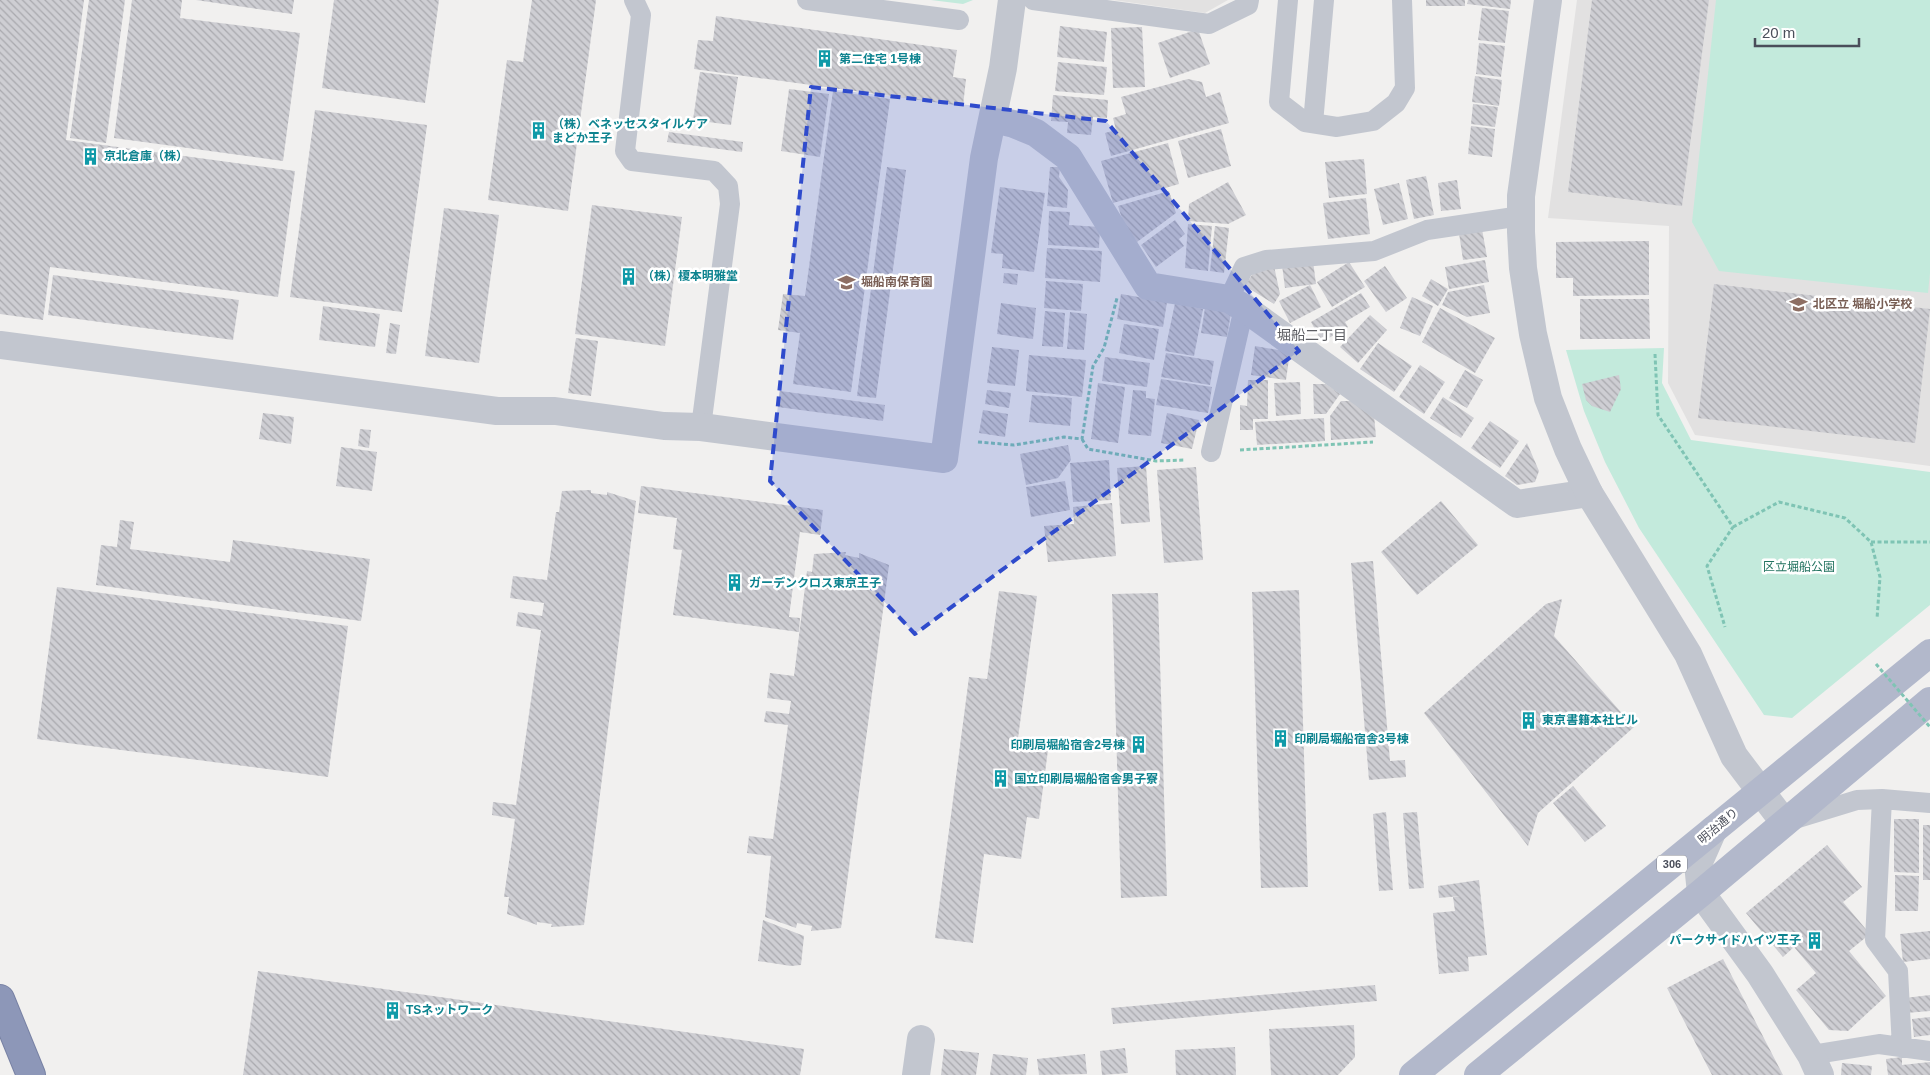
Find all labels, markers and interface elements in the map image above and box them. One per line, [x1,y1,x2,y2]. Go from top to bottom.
scale bar [1755,15,1859,47]
text: 20 m [1762,24,1795,41]
building icon: 第二住宅 1号棟 [815,49,835,69]
place label: 第二住宅 1号棟 [839,52,921,66]
place label: （株）ベネッセスタイルケア まどか王子 [552,117,708,145]
building icon: （株）ベネッセスタイルケア まどか王子 [528,121,548,141]
building icon: 京北倉庫（株） [80,146,100,166]
place label: 京北倉庫（株） [104,149,188,163]
building icon: （株）榎本明雅堂 [618,266,638,286]
place label: （株）榎本明雅堂 [642,269,738,283]
school or university icon: 堀船南保育園 [837,272,857,292]
place label: 堀船南保育園 [861,275,933,289]
school or university icon: 北区立 堀船小学校 [1789,294,1809,314]
place label: 北区立 堀船小学校 [1813,297,1912,311]
district label: 堀船二丁目 [1277,327,1347,343]
park label: 区立堀船公園 [1763,560,1835,574]
building icon: ガーデンクロス東京王子 [725,573,745,593]
place label: ガーデンクロス東京王子 [749,576,881,590]
building icon: 東京書籍本社ビル [1518,710,1538,730]
place label: 東京書籍本社ビル [1542,713,1638,727]
building icon: 印刷局堀船宿舎3号棟 [1270,729,1290,749]
place label: 印刷局堀船宿舎3号棟 [1294,732,1409,746]
building icon: 印刷局堀船宿舎2号棟 [1129,735,1149,755]
place label: 印刷局堀船宿舎2号棟 [1010,738,1125,752]
building icon: 国立印刷局堀船宿舎男子寮 [990,769,1010,789]
place label: 国立印刷局堀船宿舎男子寮 [1014,772,1158,786]
street label: 明治通り [1695,805,1741,847]
road number: 306 [1657,856,1687,872]
building icon: パークサイドハイツ王子 [1805,930,1825,950]
place label: パークサイドハイツ王子 [1669,933,1801,947]
building icon: TSネットワーク [382,1000,402,1020]
place label: TSネットワーク [406,1003,493,1017]

